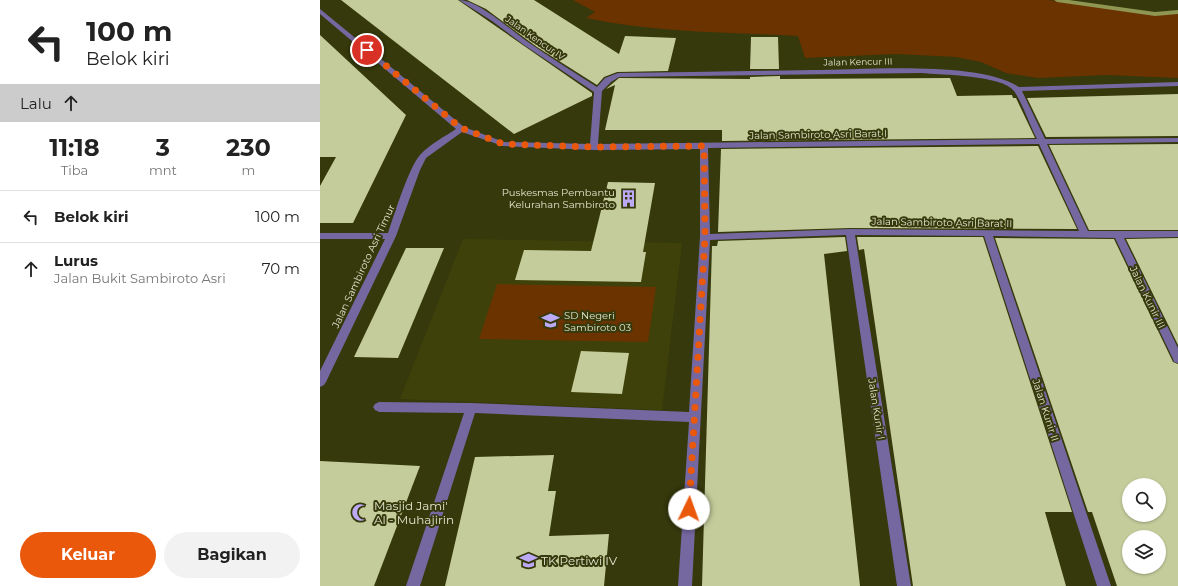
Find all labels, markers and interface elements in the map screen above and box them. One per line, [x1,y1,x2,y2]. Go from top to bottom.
street label: Jalan Kencur IV [503,13,568,62]
text: 100 m [86,14,172,48]
icon: left [20,16,72,68]
pin [350,33,384,67]
icon: arrive [356,39,378,61]
text: Belok kiri [86,48,170,70]
street label: Jalan Kencur III [822,55,893,68]
icon: ahead [60,92,82,114]
text: Lalu [20,94,52,113]
street label: Jalan Sambiroto Asri Barat I [748,127,887,142]
text: 11:18 [49,133,100,162]
text: 3 [156,133,170,162]
text: 230 [226,133,271,162]
text: Tiba [61,162,88,178]
text: mnt [149,162,177,178]
text: m [241,162,255,178]
place label: Puskesmas Pembantu Kelurahan Sambiroto [502,186,615,211]
building icon: Puskesmas Pembantu Kelurahan Sambiroto [618,188,638,208]
street label: Jalan Sambiroto Asri Timur [329,202,398,331]
icon: left [20,206,42,228]
text: Belok kiri [54,207,129,226]
text: 100 m [255,207,300,226]
street label: Jalan Sambiroto Asri Barat II [870,215,1013,230]
text: Lurus [54,251,98,270]
icon: ahead [20,258,42,280]
text: 70 m [262,259,300,278]
street label: Jalan Kunir III [1126,263,1168,330]
text: Jalan Bukit Sambiroto Asri [54,270,226,286]
place label: SD Negeri Sambiroto 03 [564,309,632,334]
school or university icon: SD Negeri Sambiroto 03 [541,311,561,331]
street label: Jalan Kunir II [1029,376,1062,443]
street label: Jalan Kunir I [865,377,888,441]
map controls [1122,478,1166,574]
button: search [1122,478,1166,522]
position arrow [668,488,710,530]
place label: Masjid Jami' Al - Muhajirin [374,498,454,527]
mosque icon: Masjid Jami' Al - Muhajirin [351,503,371,523]
button: layers [1122,530,1166,574]
button: Keluar [20,532,156,578]
button: Bagikan [164,532,300,578]
school or university icon: TK Pertiwi IV [518,551,538,571]
place label: TK Pertiwi IV [541,553,618,568]

